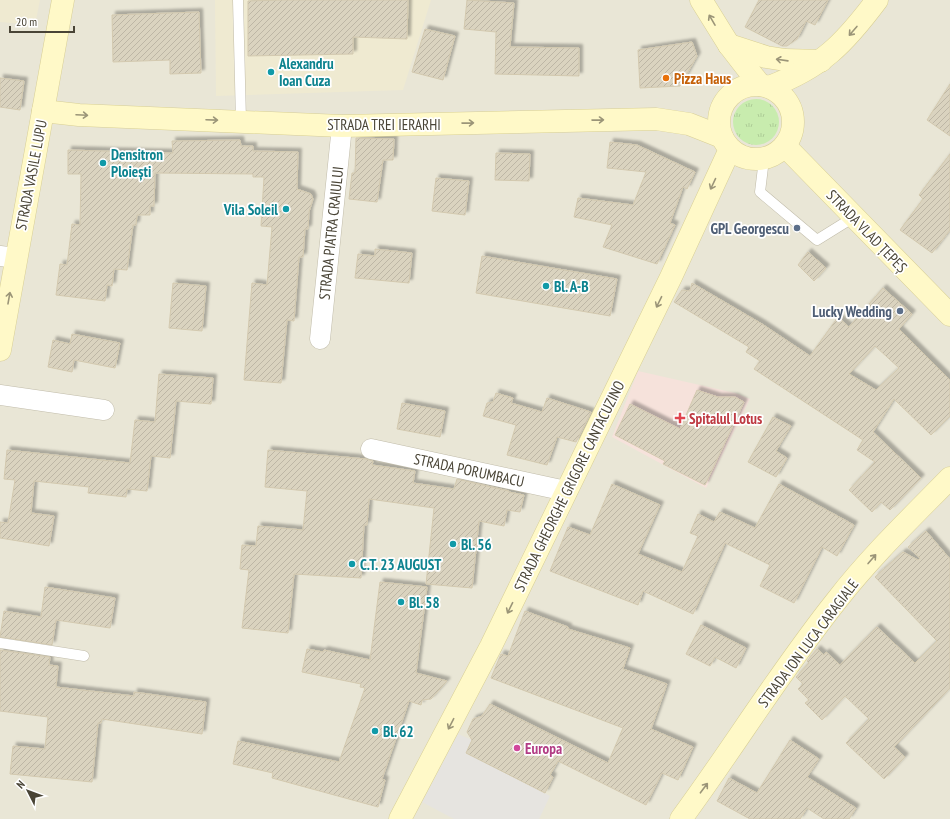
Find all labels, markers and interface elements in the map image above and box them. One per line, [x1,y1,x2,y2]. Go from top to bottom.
scale bar [10,8,74,34]
text: 20 m [16,14,37,29]
one-way arrow [708,14,716,26]
one-way arrow [849,25,858,36]
place label: Alexandru Ioan Cuza [278,54,334,90]
one-way arrow [776,56,789,63]
marker: Alexandru Ioan Cuza [266,67,276,77]
place label: Pizza Haus [674,69,731,88]
marker: Pizza Haus [661,73,671,83]
one-way arrow [75,111,88,119]
street label: STRADA TREI IERARHI [327,115,441,134]
one-way arrow [205,116,218,124]
one-way arrow [591,116,604,124]
street label: STRADA VASILE LUPU [11,118,51,232]
one-way arrow [461,119,474,127]
place label: Densitron Ploiești [111,145,163,181]
marker: Densitron Ploiești [98,158,108,168]
street label: STRADA PIATRA CRAIULUI [315,165,347,301]
one-way arrow [709,178,716,190]
street label: STRADA VLAD ȚEPEȘ [823,186,911,276]
place label: Vila Soleil [223,200,278,219]
marker: Vila Soleil [281,204,291,214]
place label: GPL Georgescu [710,219,789,238]
marker: GPL Georgescu [792,223,802,233]
place label: Bl. A-B [554,277,589,296]
marker: Bl. A-B [541,281,551,291]
one-way arrow [5,292,13,305]
one-way arrow [655,296,662,308]
place label: Lucky Wedding [812,302,892,321]
marker: Lucky Wedding [895,306,905,316]
street label: STRADA GHEORGHE GRIGORE CANTACUZINO [510,377,628,595]
place label: Spitalul Lotus [689,409,762,428]
marker: Spitalul Lotus [674,412,686,424]
street label: STRADA PORUMBACU [412,449,526,491]
place label: Bl. 56 [461,535,492,554]
marker: Bl. 56 [448,539,458,549]
one-way arrow [868,554,877,565]
place label: C.T. 23 AUGUST [360,555,441,574]
marker: C.T. 23 AUGUST [347,559,357,569]
street label: STRADA ION LUCA CARAGIALE [754,575,862,711]
place label: Bl. 58 [409,593,440,612]
marker: Bl. 58 [396,597,406,607]
one-way arrow [506,601,513,613]
one-way arrow [447,717,454,729]
place label: Bl. 62 [383,722,414,741]
marker: Bl. 62 [370,726,380,736]
place label: Europa [525,739,562,758]
marker: Europa [512,743,522,753]
north arrow [8,771,48,811]
text: N [13,777,28,791]
one-way arrow [700,782,708,793]

